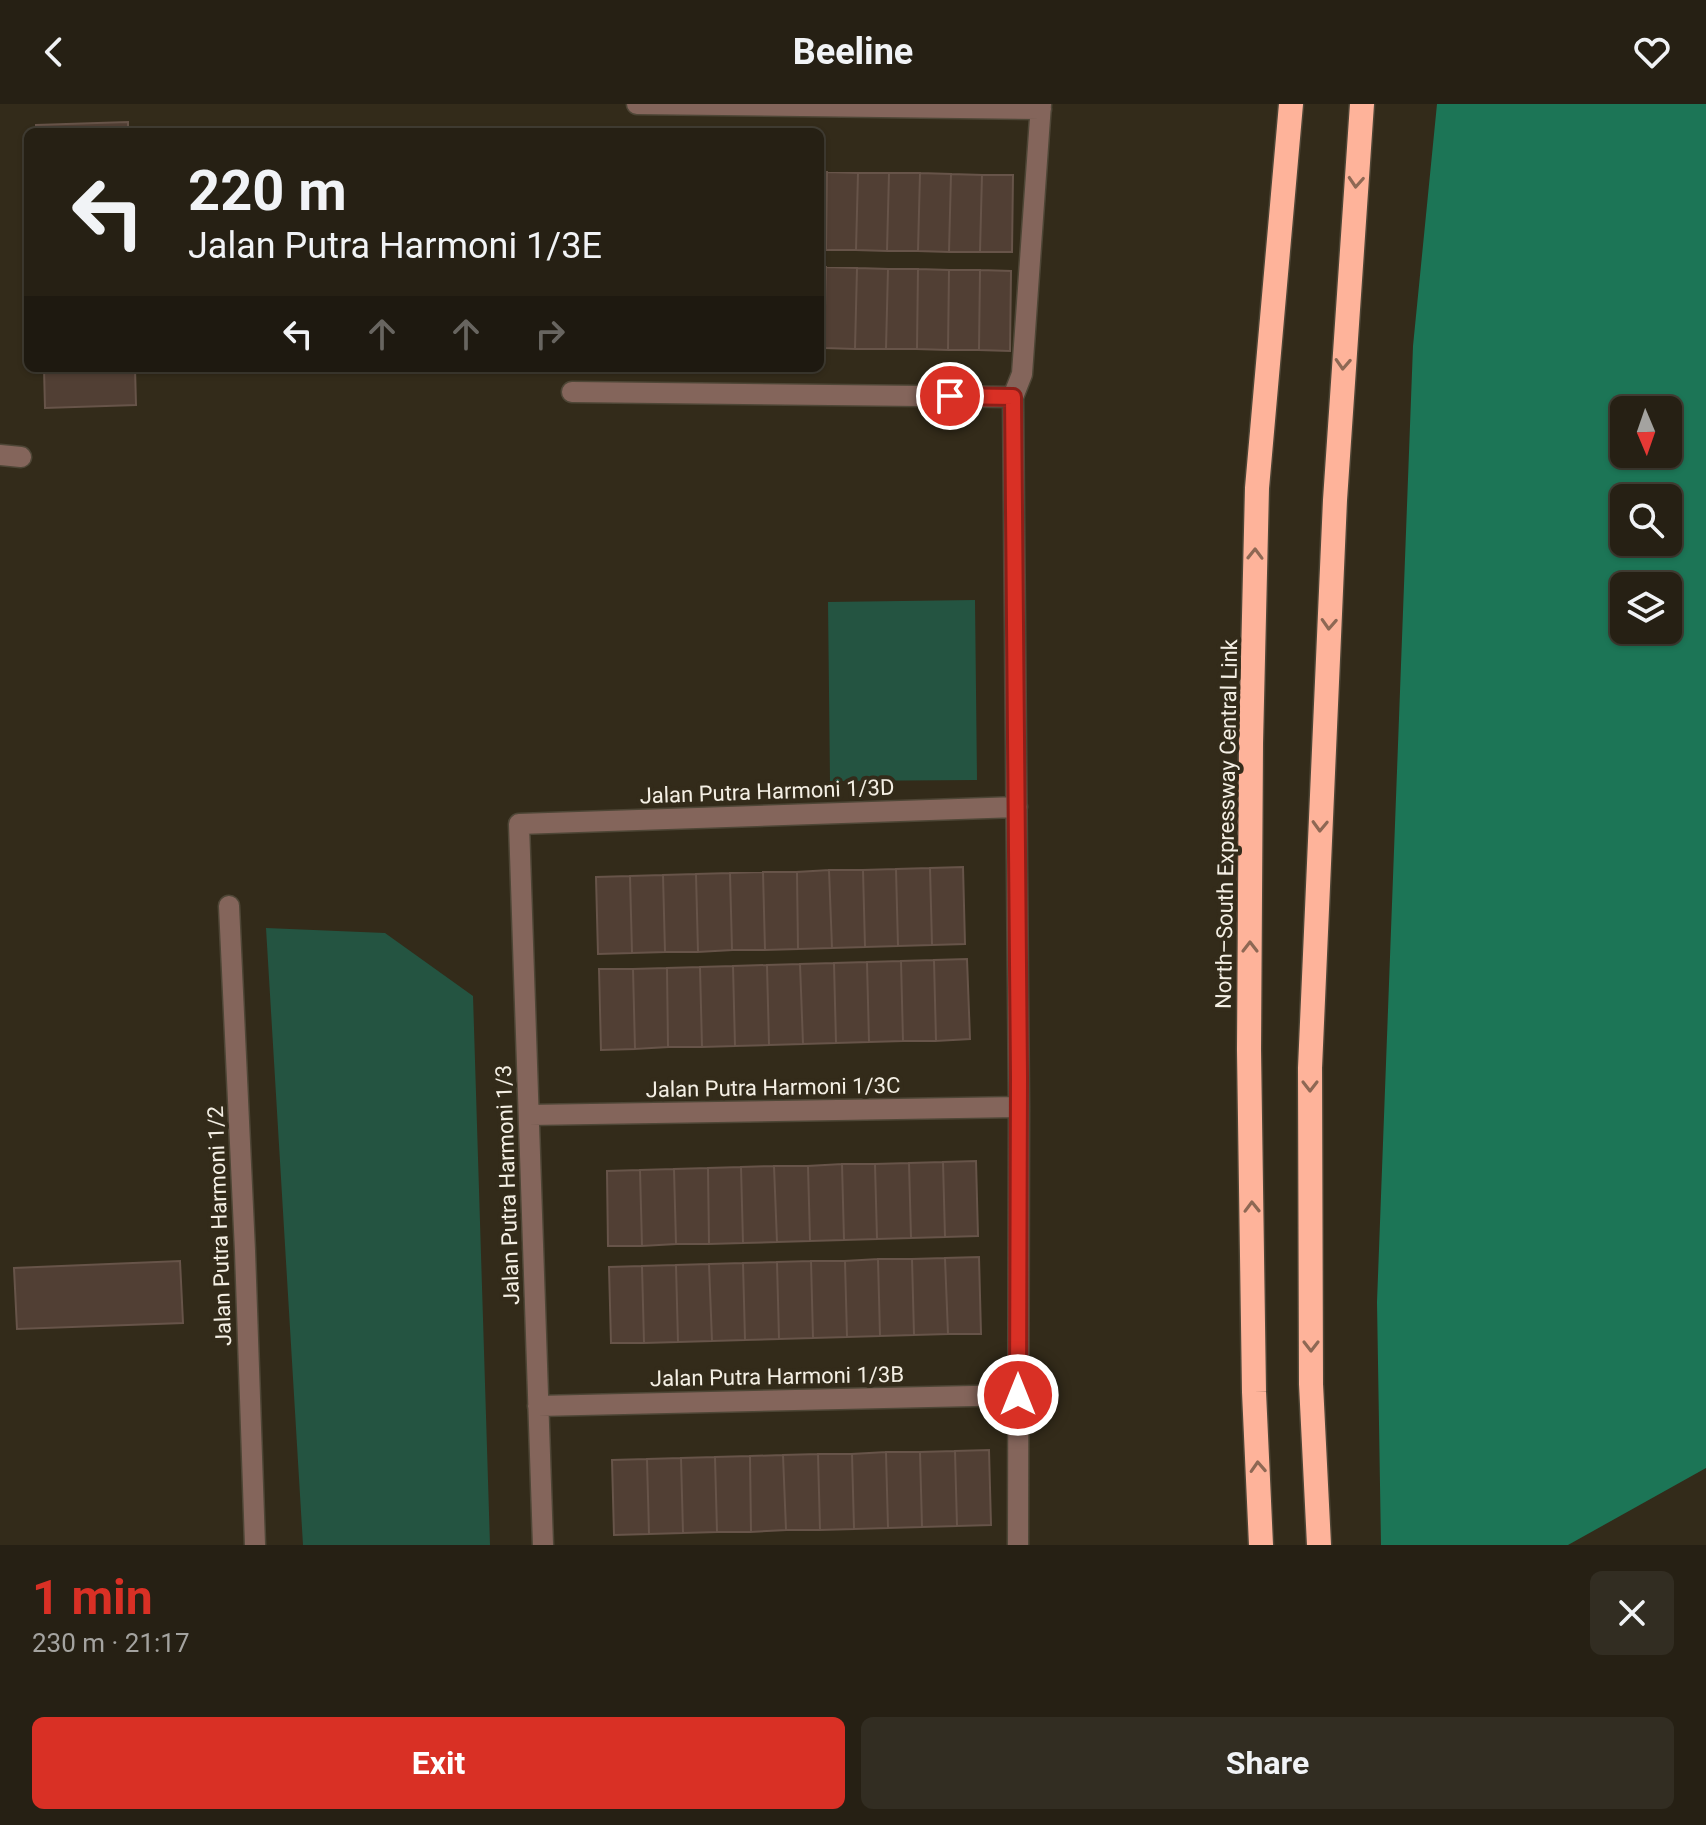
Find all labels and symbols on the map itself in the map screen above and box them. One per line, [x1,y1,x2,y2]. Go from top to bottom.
one-way arrow [1348,176,1365,189]
one-way arrow [1335,358,1352,371]
pin [916,362,984,430]
north arrow [1610,396,1682,468]
one-way arrow [1246,547,1264,560]
one-way arrow [1321,618,1338,631]
street label: North–South Expressway Central Link [1211,638,1242,1009]
street label: Jalan Putra Harmoni 1/3D [639,775,895,808]
one-way arrow [1311,820,1328,833]
one-way arrow [1241,940,1259,953]
street label: Jalan Putra Harmoni 1/3 [491,1064,524,1306]
street label: Jalan Putra Harmoni 1/3C [645,1073,901,1102]
one-way arrow [1301,1080,1319,1093]
street label: Jalan Putra Harmoni 1/2 [203,1105,236,1347]
one-way arrow [1243,1200,1260,1213]
one-way arrow [1302,1340,1320,1353]
position arrow [976,1353,1060,1437]
street label: Jalan Putra Harmoni 1/3B [650,1362,904,1391]
one-way arrow [1249,1460,1266,1473]

